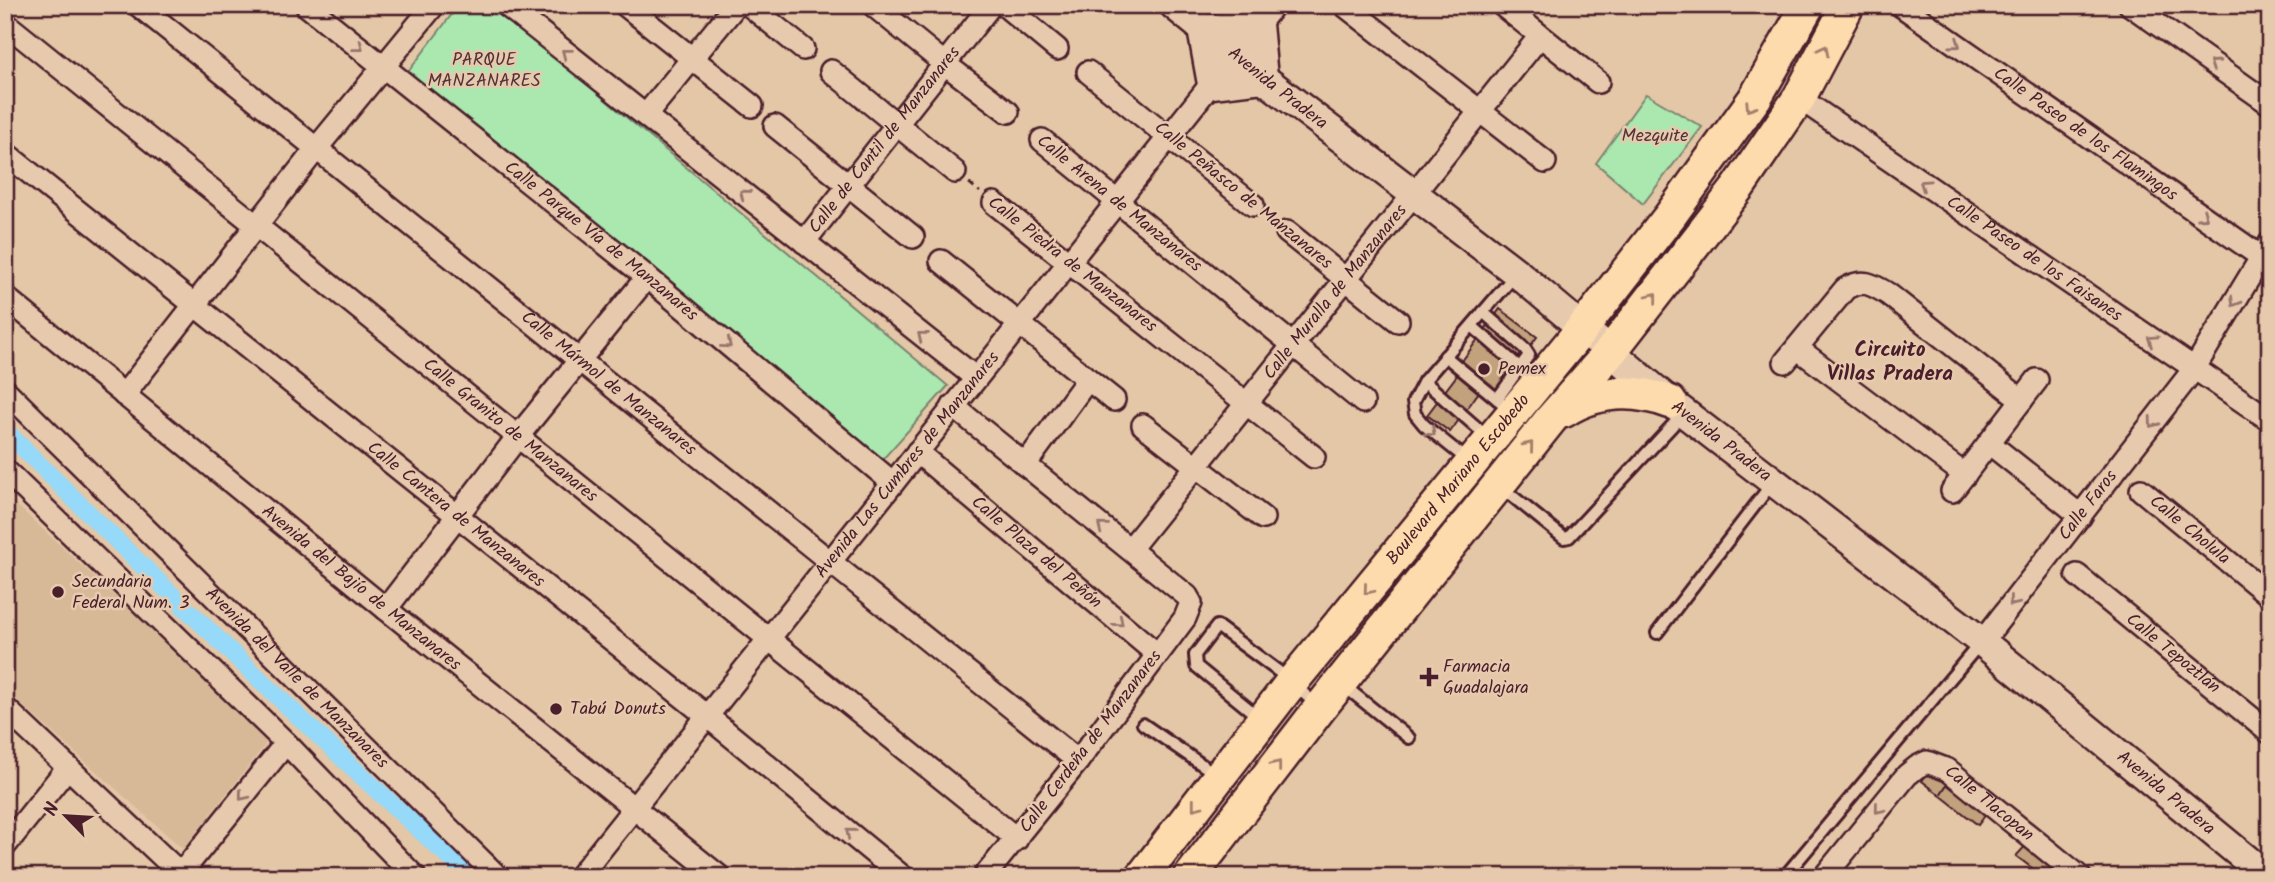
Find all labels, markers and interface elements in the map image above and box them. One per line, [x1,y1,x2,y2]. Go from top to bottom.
one-way arrow [1948,36,1961,48]
one-way arrow [352,39,364,52]
street label: Calle de Cantil de Manzanares [801,40,968,240]
street label: Avenida Pradera [1221,40,1334,137]
one-way arrow [1816,45,1829,57]
park label: PARQUE MANZANARES [427,46,541,96]
one-way arrow [562,48,574,61]
street label: Calle Paseo de los Flamingos [1987,60,2184,209]
one-way arrow [2209,60,2222,72]
one-way arrow [1745,99,1758,112]
street label: Calle Peñasco de Manzanares [1147,115,1339,278]
park label: Mezquite [1622,122,1688,151]
street label: Calle Arena de Manzanares [1030,128,1209,280]
street label: Calle Parque Vía de Manzanares [498,154,705,329]
one-way arrow [1919,180,1932,192]
street label: Calle Paseo de los Faisanes [1940,188,2129,330]
street label: Calle Piedra de Manzanares [981,189,1163,341]
one-way arrow [740,190,752,203]
street label: Calle Muralla de Manzanares [1256,198,1415,386]
one-way arrow [2195,208,2208,220]
one-way arrow [1645,293,1658,305]
one-way arrow [2230,294,2243,307]
street label: Calle Mármol de Manzanares [514,304,703,464]
one-way arrow [918,331,930,344]
district label: Circuito Villas Pradera [1827,334,1953,391]
one-way arrow [719,336,732,348]
one-way arrow [2147,336,2160,348]
street label: Avenida Las Cumbres de Manzanares [808,345,1007,585]
street label: Calle Granito de Manzanares [416,351,604,510]
place label: Pemex [1498,355,1546,384]
marker: Pemex [1476,361,1492,377]
street label: Boulevard Mariano Escobedo [1379,387,1538,572]
street label: Avenida Pradera [1664,393,1778,490]
one-way arrow [2148,415,2161,428]
one-way arrow [1423,423,1436,436]
street label: Calle Cantera de Manzanares [360,434,552,596]
one-way arrow [1521,442,1534,454]
street label: Calle Faros [2051,463,2125,547]
street label: Calle Cholula [2143,488,2237,572]
street label: Calle Plaza del Peñón [964,489,1108,616]
street label: Avenida del Bajío de Manzanares [255,498,468,679]
one-way arrow [1098,522,1110,535]
place label: Secundaria Federal Num. 3 [72,568,190,618]
street label: Avenida del Valle de Manzanares [198,580,396,776]
one-way arrow [1364,582,1376,595]
marker: Secundaria Federal Num. 3 [50,584,66,600]
one-way arrow [2008,595,2021,607]
street label: Calle Tepoztlán [2119,606,2227,701]
one-way arrow [1110,614,1123,626]
street label: Calle Cerdeña de Manzanares [1012,644,1170,840]
place label: Farmacia Guadalajara [1443,653,1529,703]
marker: Farmacia Guadalajara [1421,669,1437,685]
place label: Tabú Donuts [570,695,666,724]
marker: Tabú Donuts [548,701,564,717]
street label: Avenida Pradera [2110,743,2222,843]
street label: Calle Tlacopan [1938,758,2041,849]
one-way arrow [1268,760,1281,772]
north arrow [32,780,102,850]
one-way arrow [239,788,251,801]
text: N [36,798,69,821]
one-way arrow [1192,799,1205,811]
one-way arrow [1875,802,1888,814]
one-way arrow [846,829,858,842]

